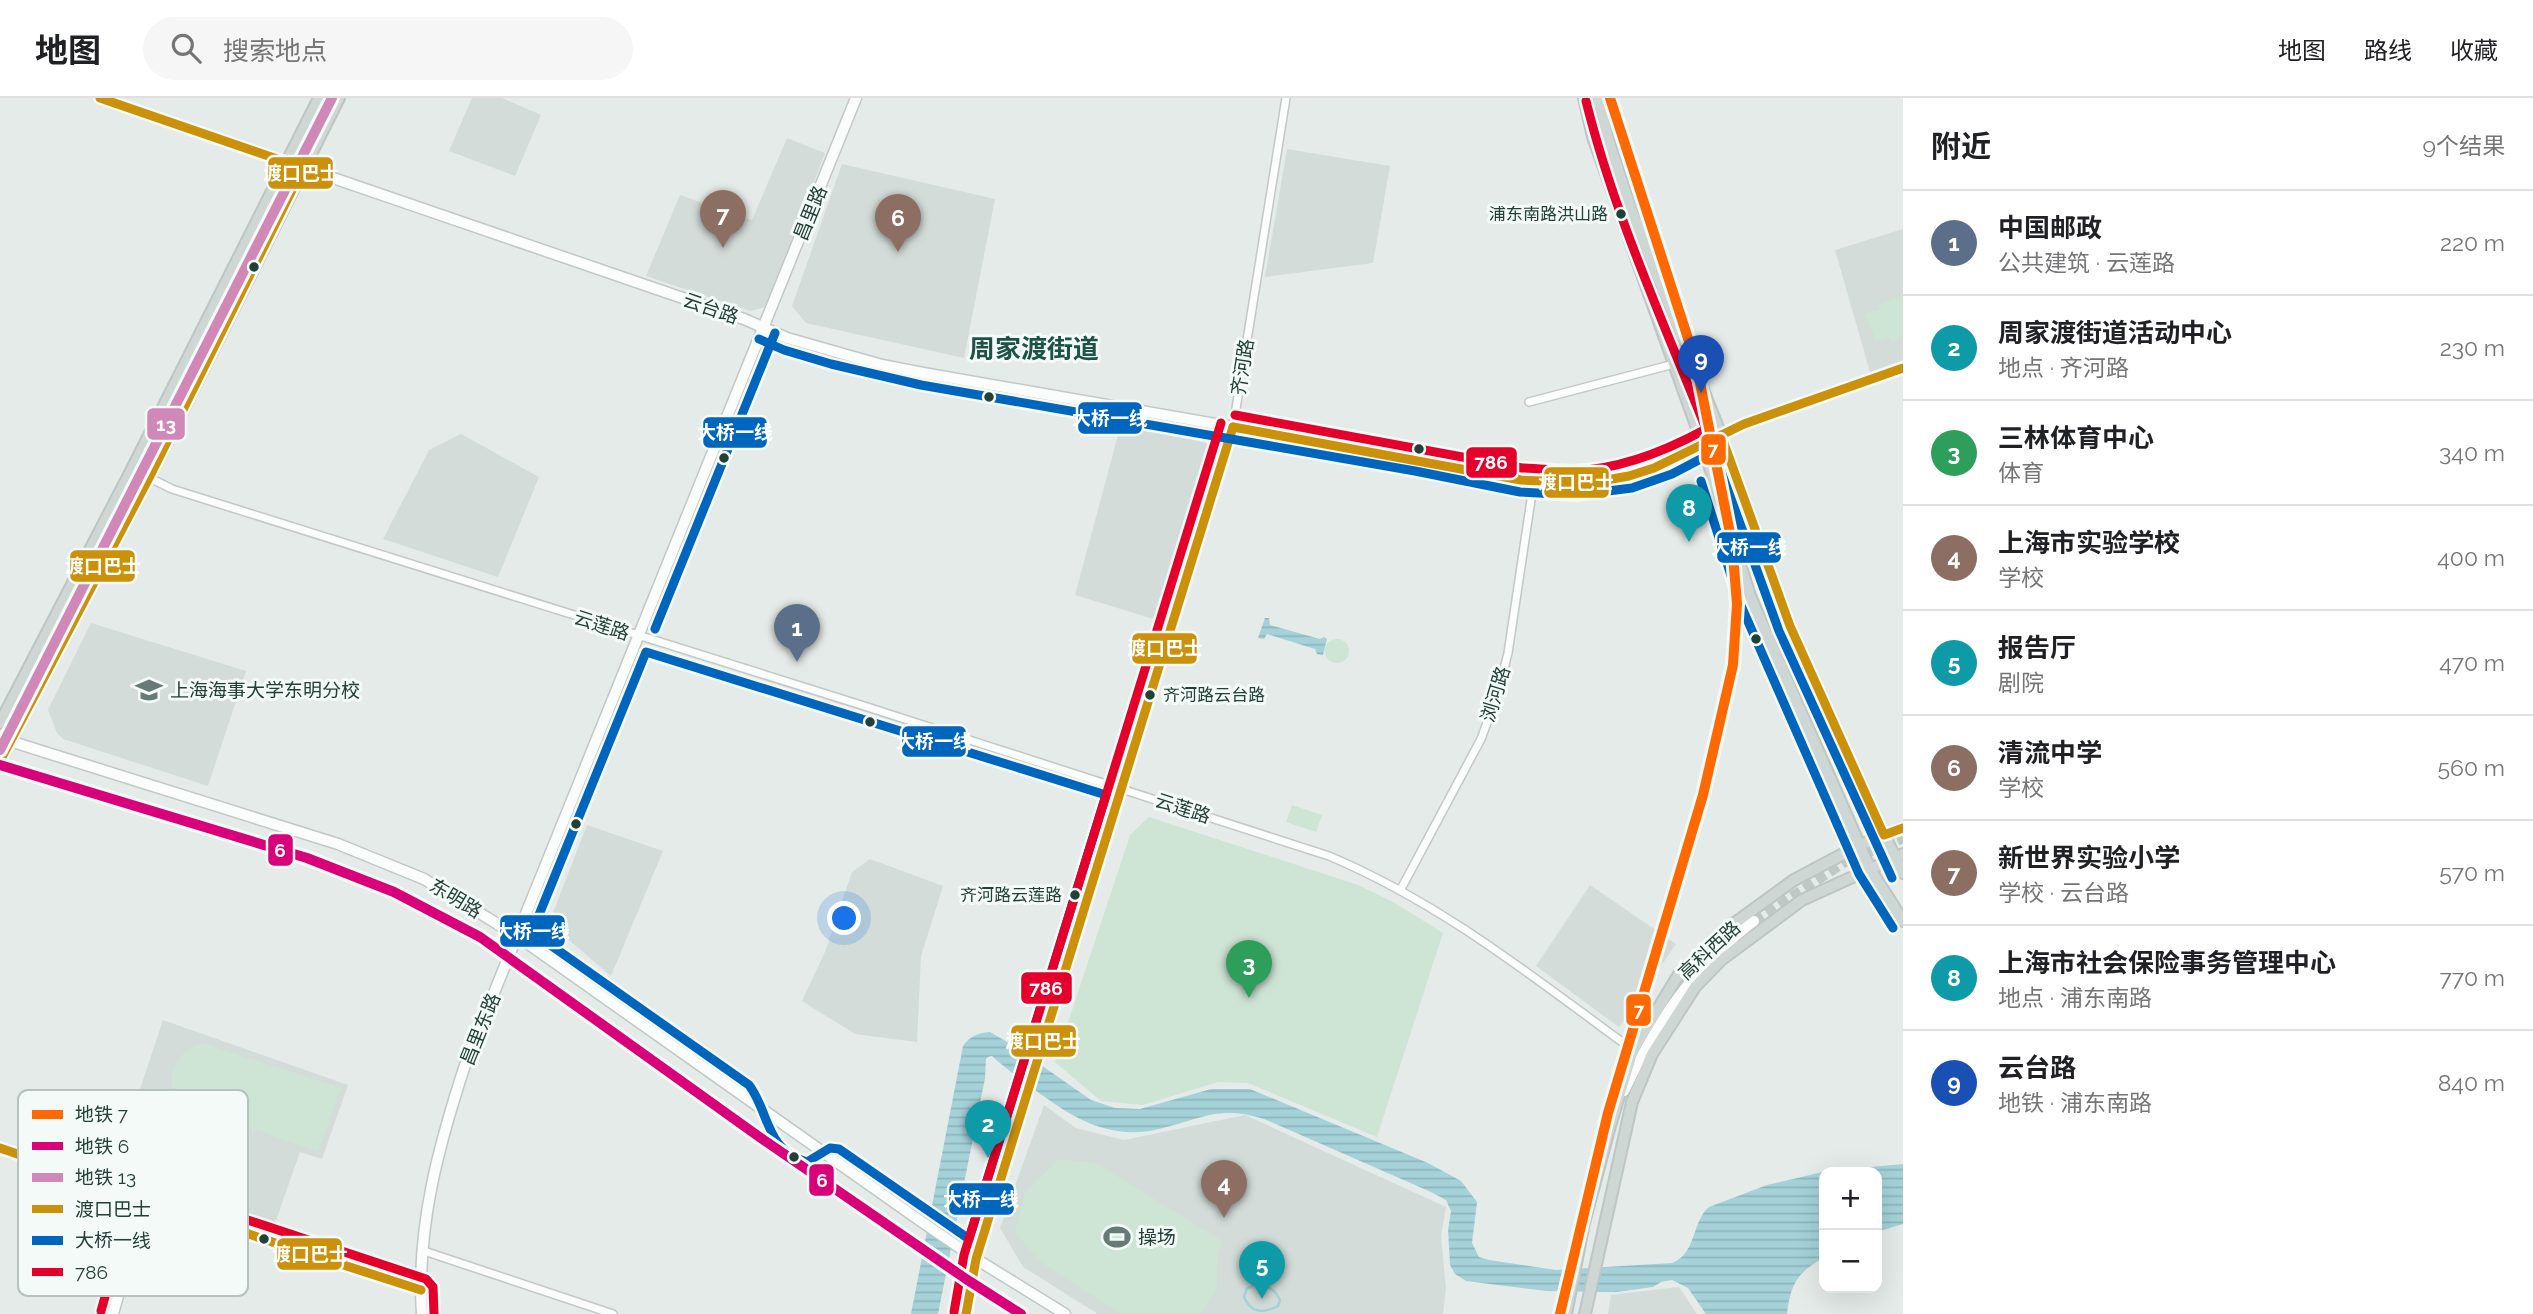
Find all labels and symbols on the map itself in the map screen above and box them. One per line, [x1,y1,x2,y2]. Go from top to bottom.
line badge: 渡口巴士 [267,156,334,190]
text: 渡口巴士 [263,162,339,184]
street label: 昌里路 [789,182,831,244]
pin: 7 [700,190,746,248]
pin: 6 [875,194,921,252]
place label: 浦东南路洪山路 [1489,204,1608,224]
marker: 浦东南路洪山路 [1614,207,1628,221]
unlabelled marker [247,260,261,274]
street label: 云台路 [680,288,742,328]
district label: 周家渡街道 [969,334,1099,364]
pin: 9 [1678,335,1724,393]
street label: 齐河路 [1227,337,1257,397]
unlabelled marker [982,390,996,404]
line badge: 大桥一线 [1077,401,1143,435]
line badge: 13 [146,407,186,441]
text: 大桥一线 [1072,407,1148,429]
text: 13 [156,413,176,435]
line badge: 大桥一线 [702,416,768,449]
text: 大桥一线 [697,421,773,443]
line badge: 7 [1700,433,1727,466]
text: 7 [1708,438,1719,460]
unlabelled marker [1412,442,1426,456]
line badge: 786 [1465,446,1518,479]
unlabelled marker [717,451,731,465]
text: 786 [1474,451,1508,473]
line badge: 渡口巴士 [1543,466,1610,499]
text: 渡口巴士 [1538,471,1614,493]
pin: 8 [1666,484,1712,542]
line badge: 大桥一线 [1716,531,1782,564]
text: 大桥一线 [1711,536,1787,558]
line badge: 渡口巴士 [69,549,136,583]
text: 渡口巴士 [65,555,141,577]
pin: 1 [774,604,820,662]
street label: 云莲路 [571,606,633,644]
line badge: 渡口巴士 [1131,632,1198,665]
unlabelled marker [1749,632,1763,646]
text: 渡口巴士 [1127,637,1203,659]
street label: 浏河路 [1476,664,1514,724]
school or university icon: 上海海事大学东明分校 [134,675,164,705]
place label: 上海海事大学东明分校 [170,679,360,701]
place label: 齐河路云台路 [1163,685,1265,705]
marker: 齐河路云台路 [1143,688,1157,702]
unlabelled marker [863,715,877,729]
line badge: 大桥一线 [901,725,967,758]
text: 大桥一线 [896,730,972,752]
street label: 云莲路 [1152,789,1214,827]
unlabelled marker [569,817,583,831]
line badge: 6 [267,833,294,867]
text: 6 [274,839,286,861]
street label: 东明路 [426,874,486,922]
place label: 齐河路云莲路 [960,885,1062,905]
marker: 齐河路云莲路 [1068,888,1082,902]
your location [827,901,861,935]
line badge: 大桥一线 [499,914,566,948]
street label: 高科西路 [1674,916,1744,984]
text: 大桥一线 [494,920,570,942]
pin: 3 [1226,940,1272,998]
line badge: 786 [1020,971,1073,1005]
text: 786 [1029,977,1063,999]
street label: 昌里东路 [456,990,504,1068]
line badge: 7 [1625,993,1652,1027]
text: 7 [1634,999,1645,1021]
line badge: 渡口巴士 [1010,1024,1077,1058]
text: 渡口巴士 [1005,1030,1081,1052]
legend [18,1090,248,1296]
pin: 2 [965,1100,1011,1158]
text: 地铁 7 [75,1103,128,1125]
text: 地铁 6 [75,1135,129,1157]
unlabelled marker [787,1150,801,1164]
pin: 4 [1201,1160,1247,1218]
line badge: 6 [808,1163,835,1197]
text: 地铁 13 [75,1166,136,1188]
text: 6 [816,1169,828,1191]
line badge: 大桥一线 [948,1182,1015,1216]
text: 大桥一线 [943,1188,1019,1210]
text: 渡口巴士 [75,1198,151,1220]
sports icon: 操场 [1102,1222,1132,1252]
place label: 操场 [1138,1226,1176,1248]
text: 大桥一线 [75,1229,151,1251]
unlabelled marker [257,1232,271,1246]
line badge: 渡口巴士 [276,1237,343,1271]
pin: 5 [1239,1241,1285,1299]
text: 渡口巴士 [272,1243,348,1265]
text: 786 [75,1261,108,1283]

